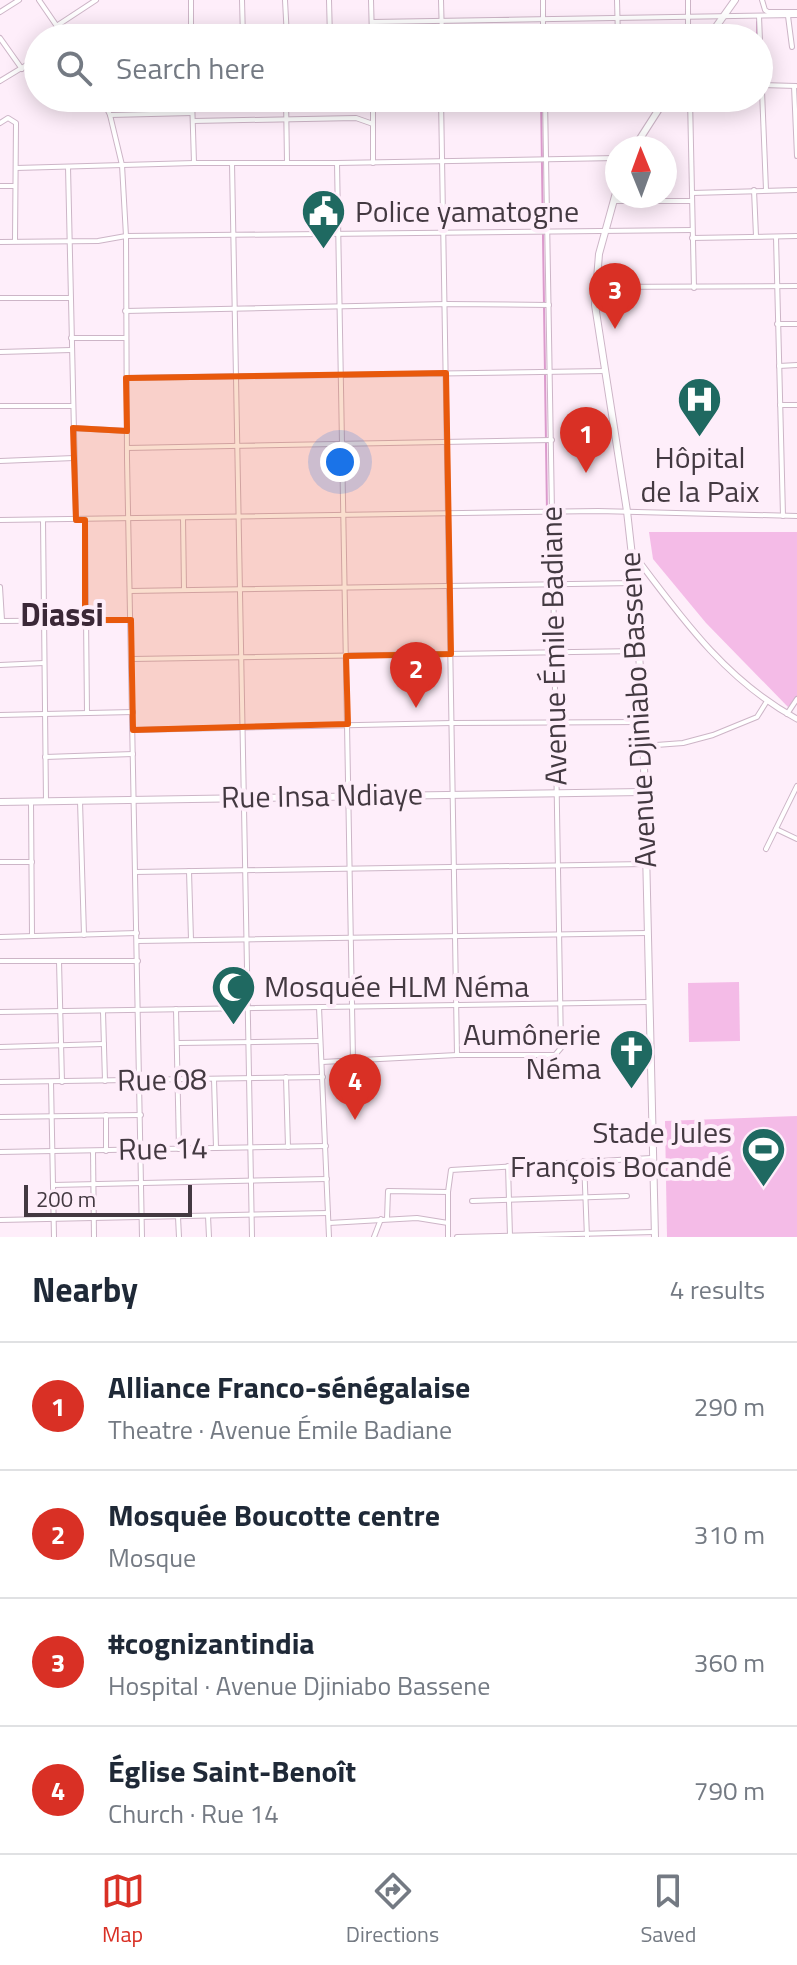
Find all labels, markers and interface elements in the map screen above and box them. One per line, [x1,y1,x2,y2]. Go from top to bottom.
search box [24,24,773,112]
text: Search here [116,45,265,91]
icon: search [52,46,96,90]
north arrow [605,136,677,208]
public building icon: Police yamatogne [300,188,348,251]
place label: Police yamatogne [355,188,579,234]
pin: 3 [589,263,641,329]
hospital icon: Hôpital de la Paix [676,376,724,439]
pin: 1 [560,407,612,473]
place label: Hôpital de la Paix [641,434,759,514]
your location [320,442,360,482]
street label: Avenue Émile Badiane [528,506,578,786]
street label: Avenue Djiniabo Bassene [606,551,668,869]
district label: Diassi [20,590,104,638]
pin: 2 [390,642,442,708]
street label: Rue Insa Ndiaye [221,770,423,820]
mosque icon: Mosquée HLM Néma [209,963,257,1026]
place label: Mosquée HLM Néma [264,963,529,1009]
place label: Aumônerie Néma [463,1011,601,1091]
church icon: Aumônerie Néma [608,1028,656,1091]
pin: 4 [329,1054,381,1120]
street label: Rue 08 [117,1055,207,1103]
place label: Stade Jules François Bocandé [510,1109,732,1189]
street label: Rue 14 [118,1124,208,1172]
sports icon: Stade Jules François Bocandé [739,1126,787,1189]
scale bar [24,1181,192,1217]
text: 200 m [36,1182,96,1216]
text: Nearby [32,1263,138,1315]
text: 4 results [670,1270,765,1309]
text: Alliance Franco-sénégalaise [108,1364,470,1410]
text: 1 [51,1387,65,1426]
text: 290 m [694,1387,765,1426]
text: Theatre · Avenue Émile Badiane [108,1410,452,1449]
text: Mosquée Boucotte centre [108,1492,440,1538]
text: 2 [51,1515,65,1554]
text: 310 m [694,1515,765,1554]
text: Mosque [108,1538,196,1577]
text: #cognizantindia [108,1620,315,1666]
text: 3 [51,1643,65,1682]
text: 360 m [694,1643,765,1682]
text: Hospital · Avenue Djiniabo Bassene [108,1666,490,1705]
text: Église Saint-Benoît [108,1748,356,1794]
text: 4 [51,1771,65,1810]
text: 790 m [694,1771,765,1810]
text: Church · Rue 14 [108,1794,279,1833]
tab: Map [101,1869,145,1951]
tab: Directions [346,1869,439,1951]
tab: Saved [640,1869,696,1951]

